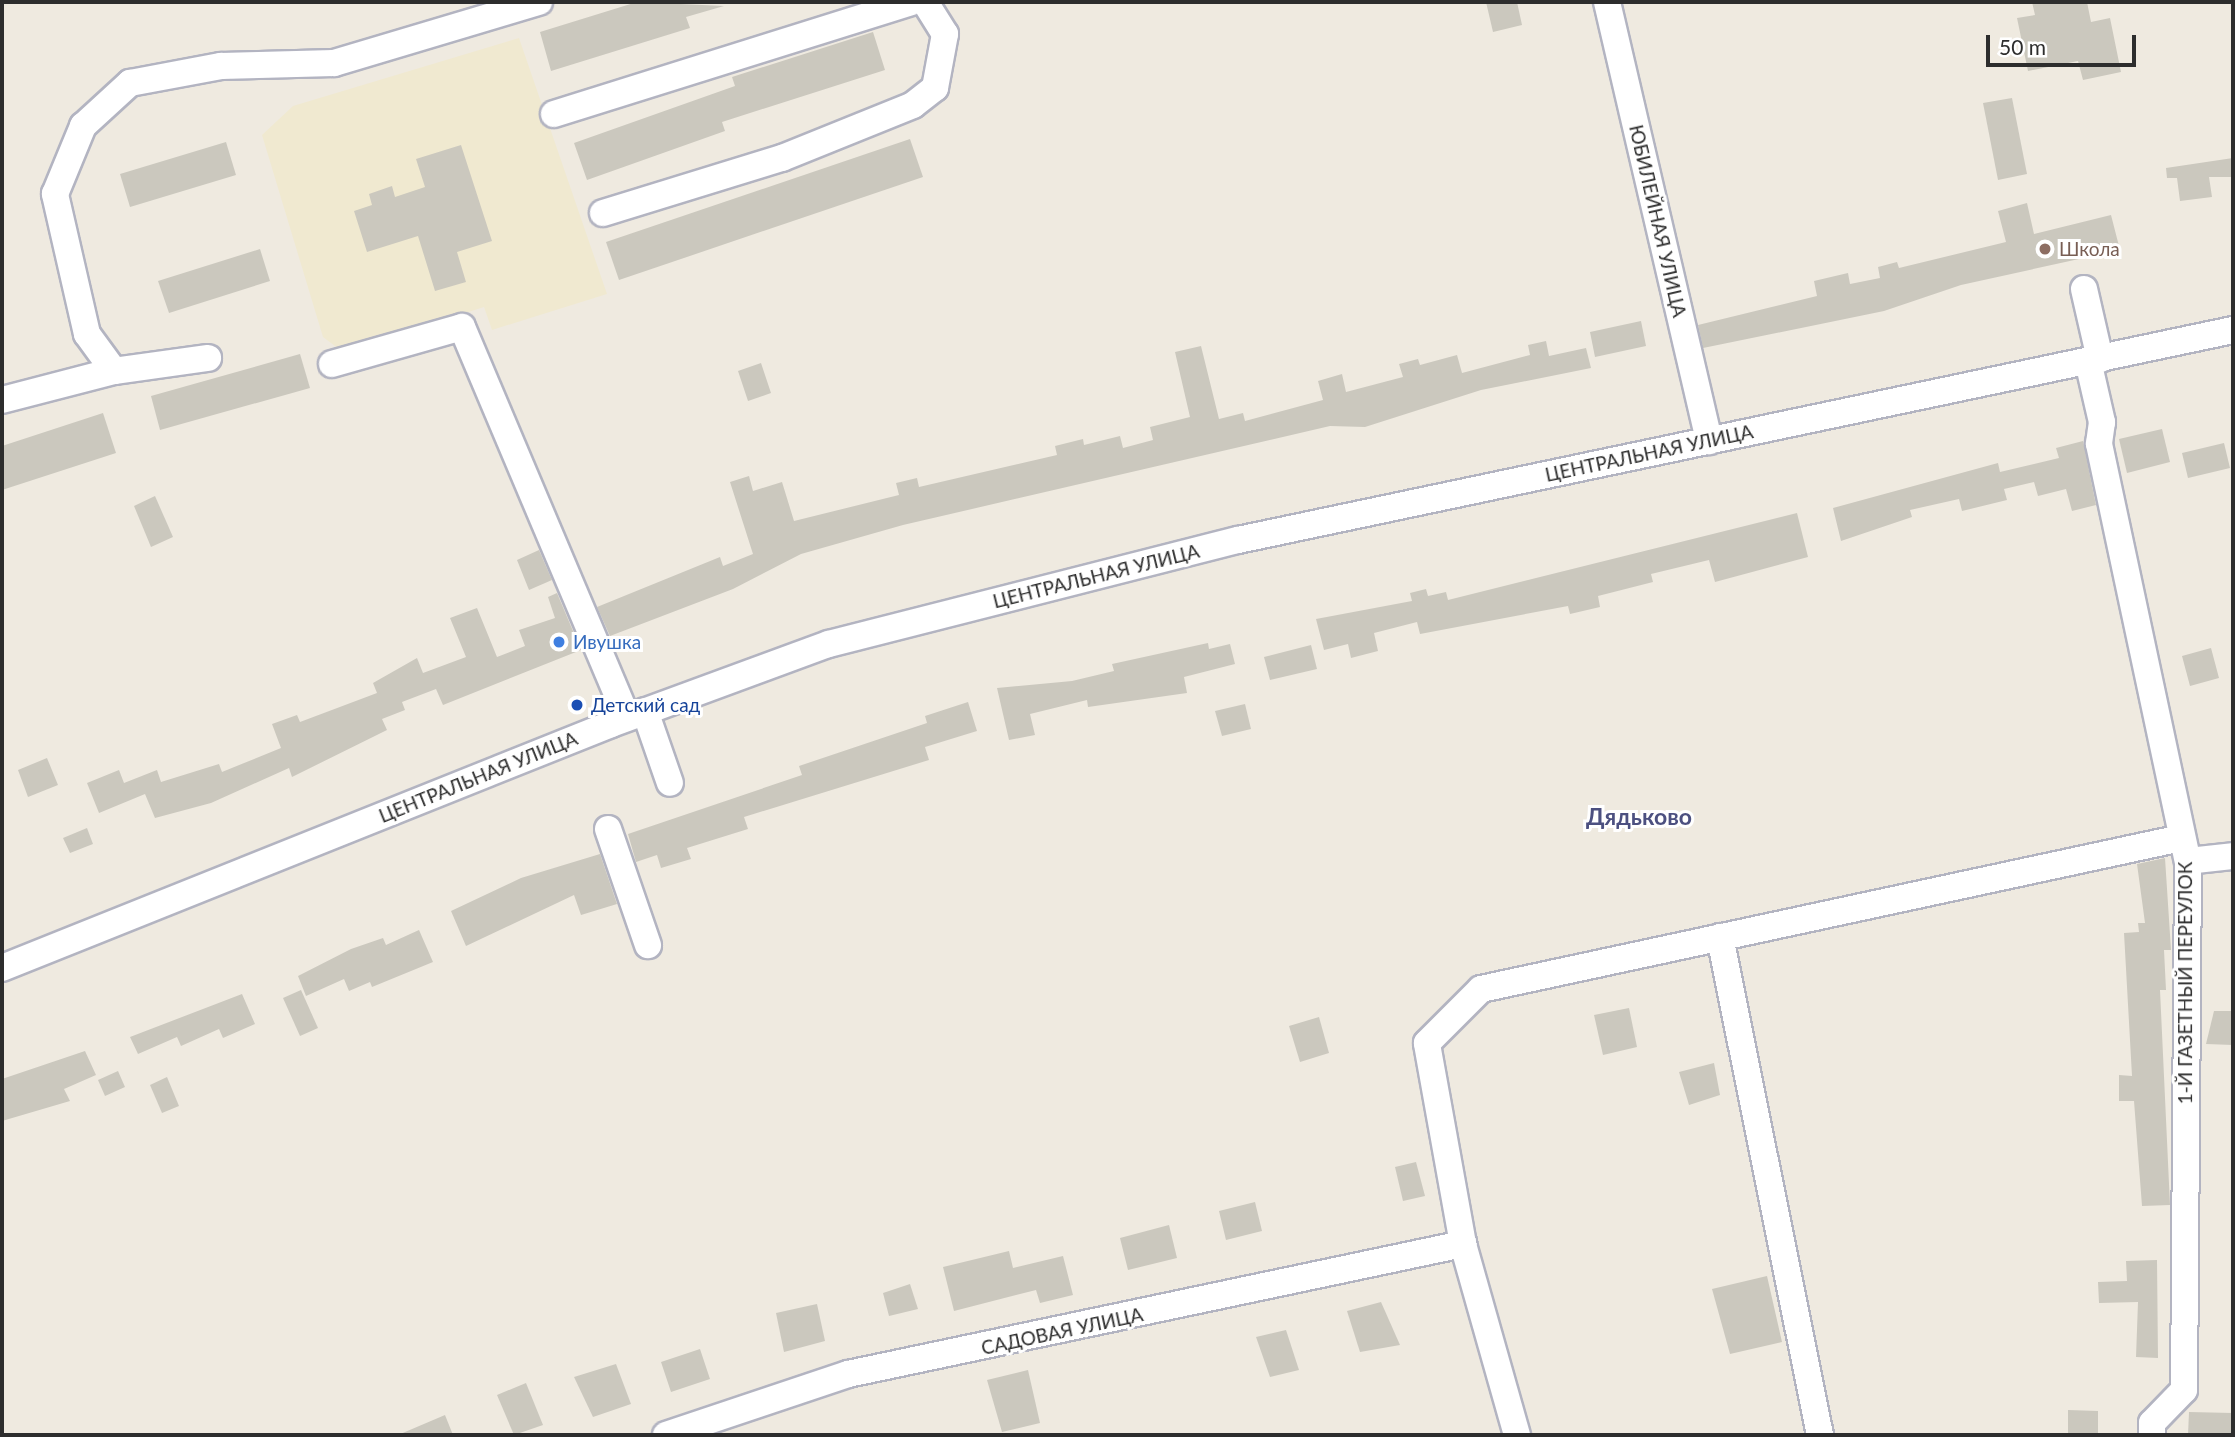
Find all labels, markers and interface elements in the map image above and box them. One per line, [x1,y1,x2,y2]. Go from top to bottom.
scale bar [1990,21,2140,65]
text: 50 m [1999,34,2046,59]
street label: ЮБИЛЕЙНАЯ УЛИЦА [1625,122,1691,320]
place label: Школа [2059,238,2120,260]
marker: Школа [2037,241,2053,257]
street label: ЦЕНТРАЛЬНАЯ УЛИЦА [1543,420,1755,486]
street label: ЦЕНТРАЛЬНАЯ УЛИЦА [990,539,1202,613]
place label: Ивушка [573,631,641,653]
marker: Ивушка [551,634,567,650]
place label: Детский сад [591,694,700,716]
marker: Детский сад [569,697,585,713]
street label: ЦЕНТРАЛЬНАЯ УЛИЦА [375,727,581,827]
district label: Дядьково [1586,802,1692,830]
street label: 1-Й ГАЗЕТНЫЙ ПЕРЕУЛОК [2174,862,2196,1104]
street label: САДОВАЯ УЛИЦА [979,1303,1145,1359]

